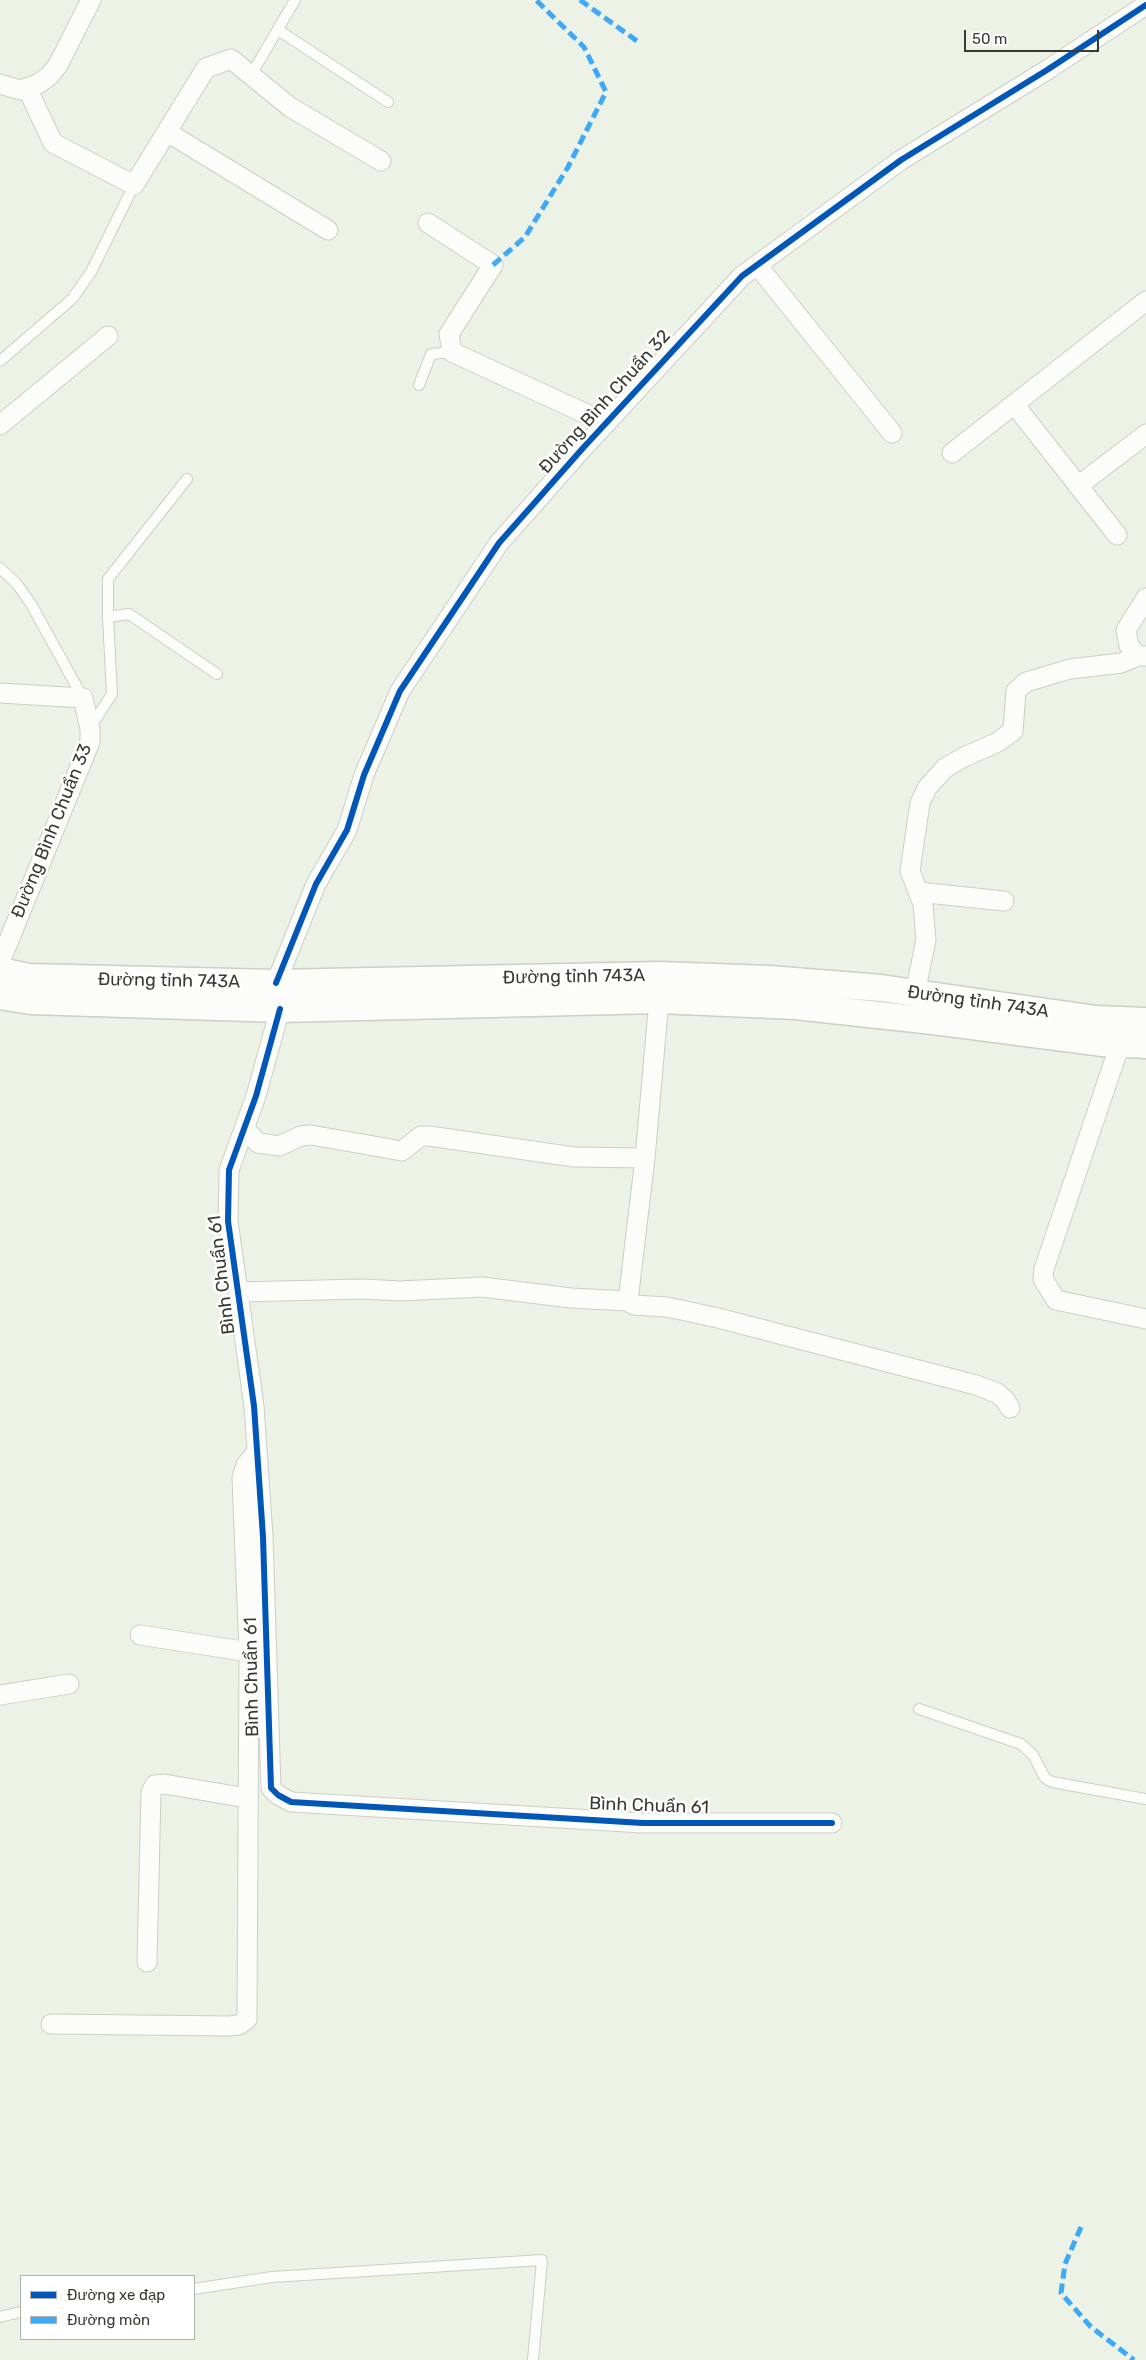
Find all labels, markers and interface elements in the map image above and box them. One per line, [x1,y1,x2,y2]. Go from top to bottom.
scale bar [966,20,1101,52]
text: 50 m [972,30,1007,48]
street label: Đường Bình Chuẩn 32 [535,326,675,478]
street label: Đường Bình Chuẩn 33 [7,741,97,921]
street label: Đường tỉnh 743A [503,965,645,989]
street label: Đường tỉnh 743A [98,969,240,993]
street label: Đường tỉnh 743A [906,981,1050,1023]
street label: Bình Chuẩn 61 [204,1214,240,1336]
street label: Bình Chuẩn 61 [240,1617,264,1737]
street label: Bình Chuẩn 61 [589,1793,709,1819]
legend [20,2275,195,2340]
text: Đường xe đạp [67,2286,165,2304]
text: Đường mòn [67,2311,150,2329]

